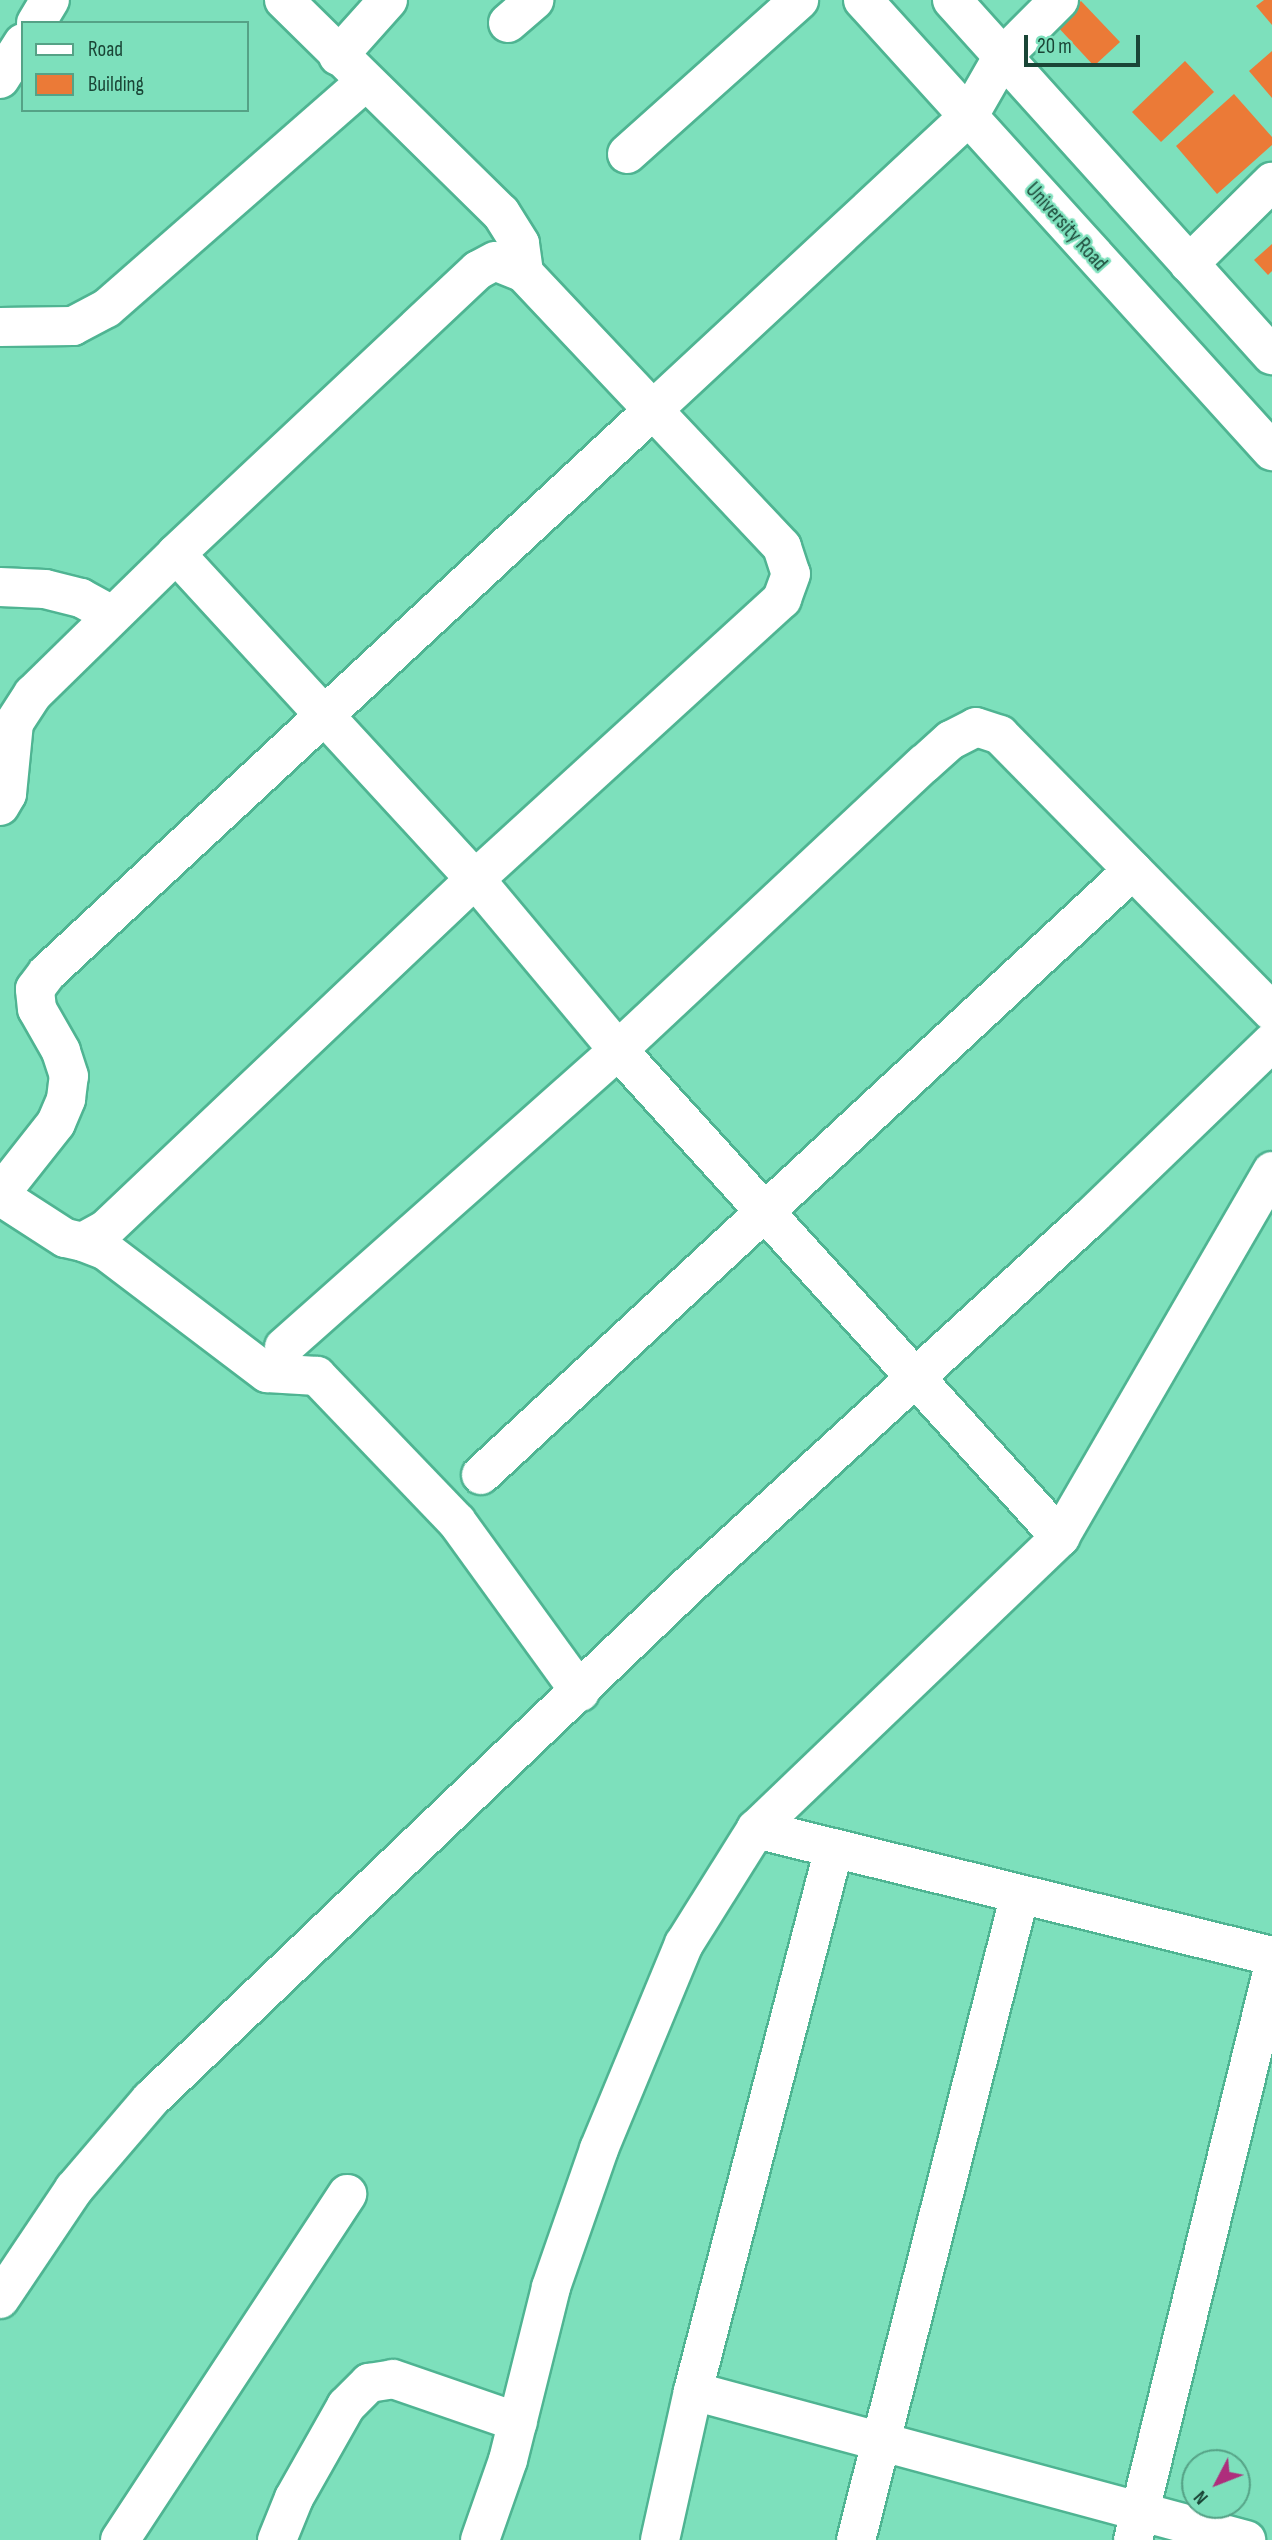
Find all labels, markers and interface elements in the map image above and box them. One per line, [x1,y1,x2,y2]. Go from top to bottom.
legend [21,21,248,112]
scale bar [1027,21,1142,65]
text: 20 m [1037,34,1072,59]
text: Road [88,37,123,62]
text: Building [88,72,144,97]
street label: University Road [1020,178,1112,276]
north arrow [1181,2449,1251,2519]
text: N [1190,2486,1213,2509]

